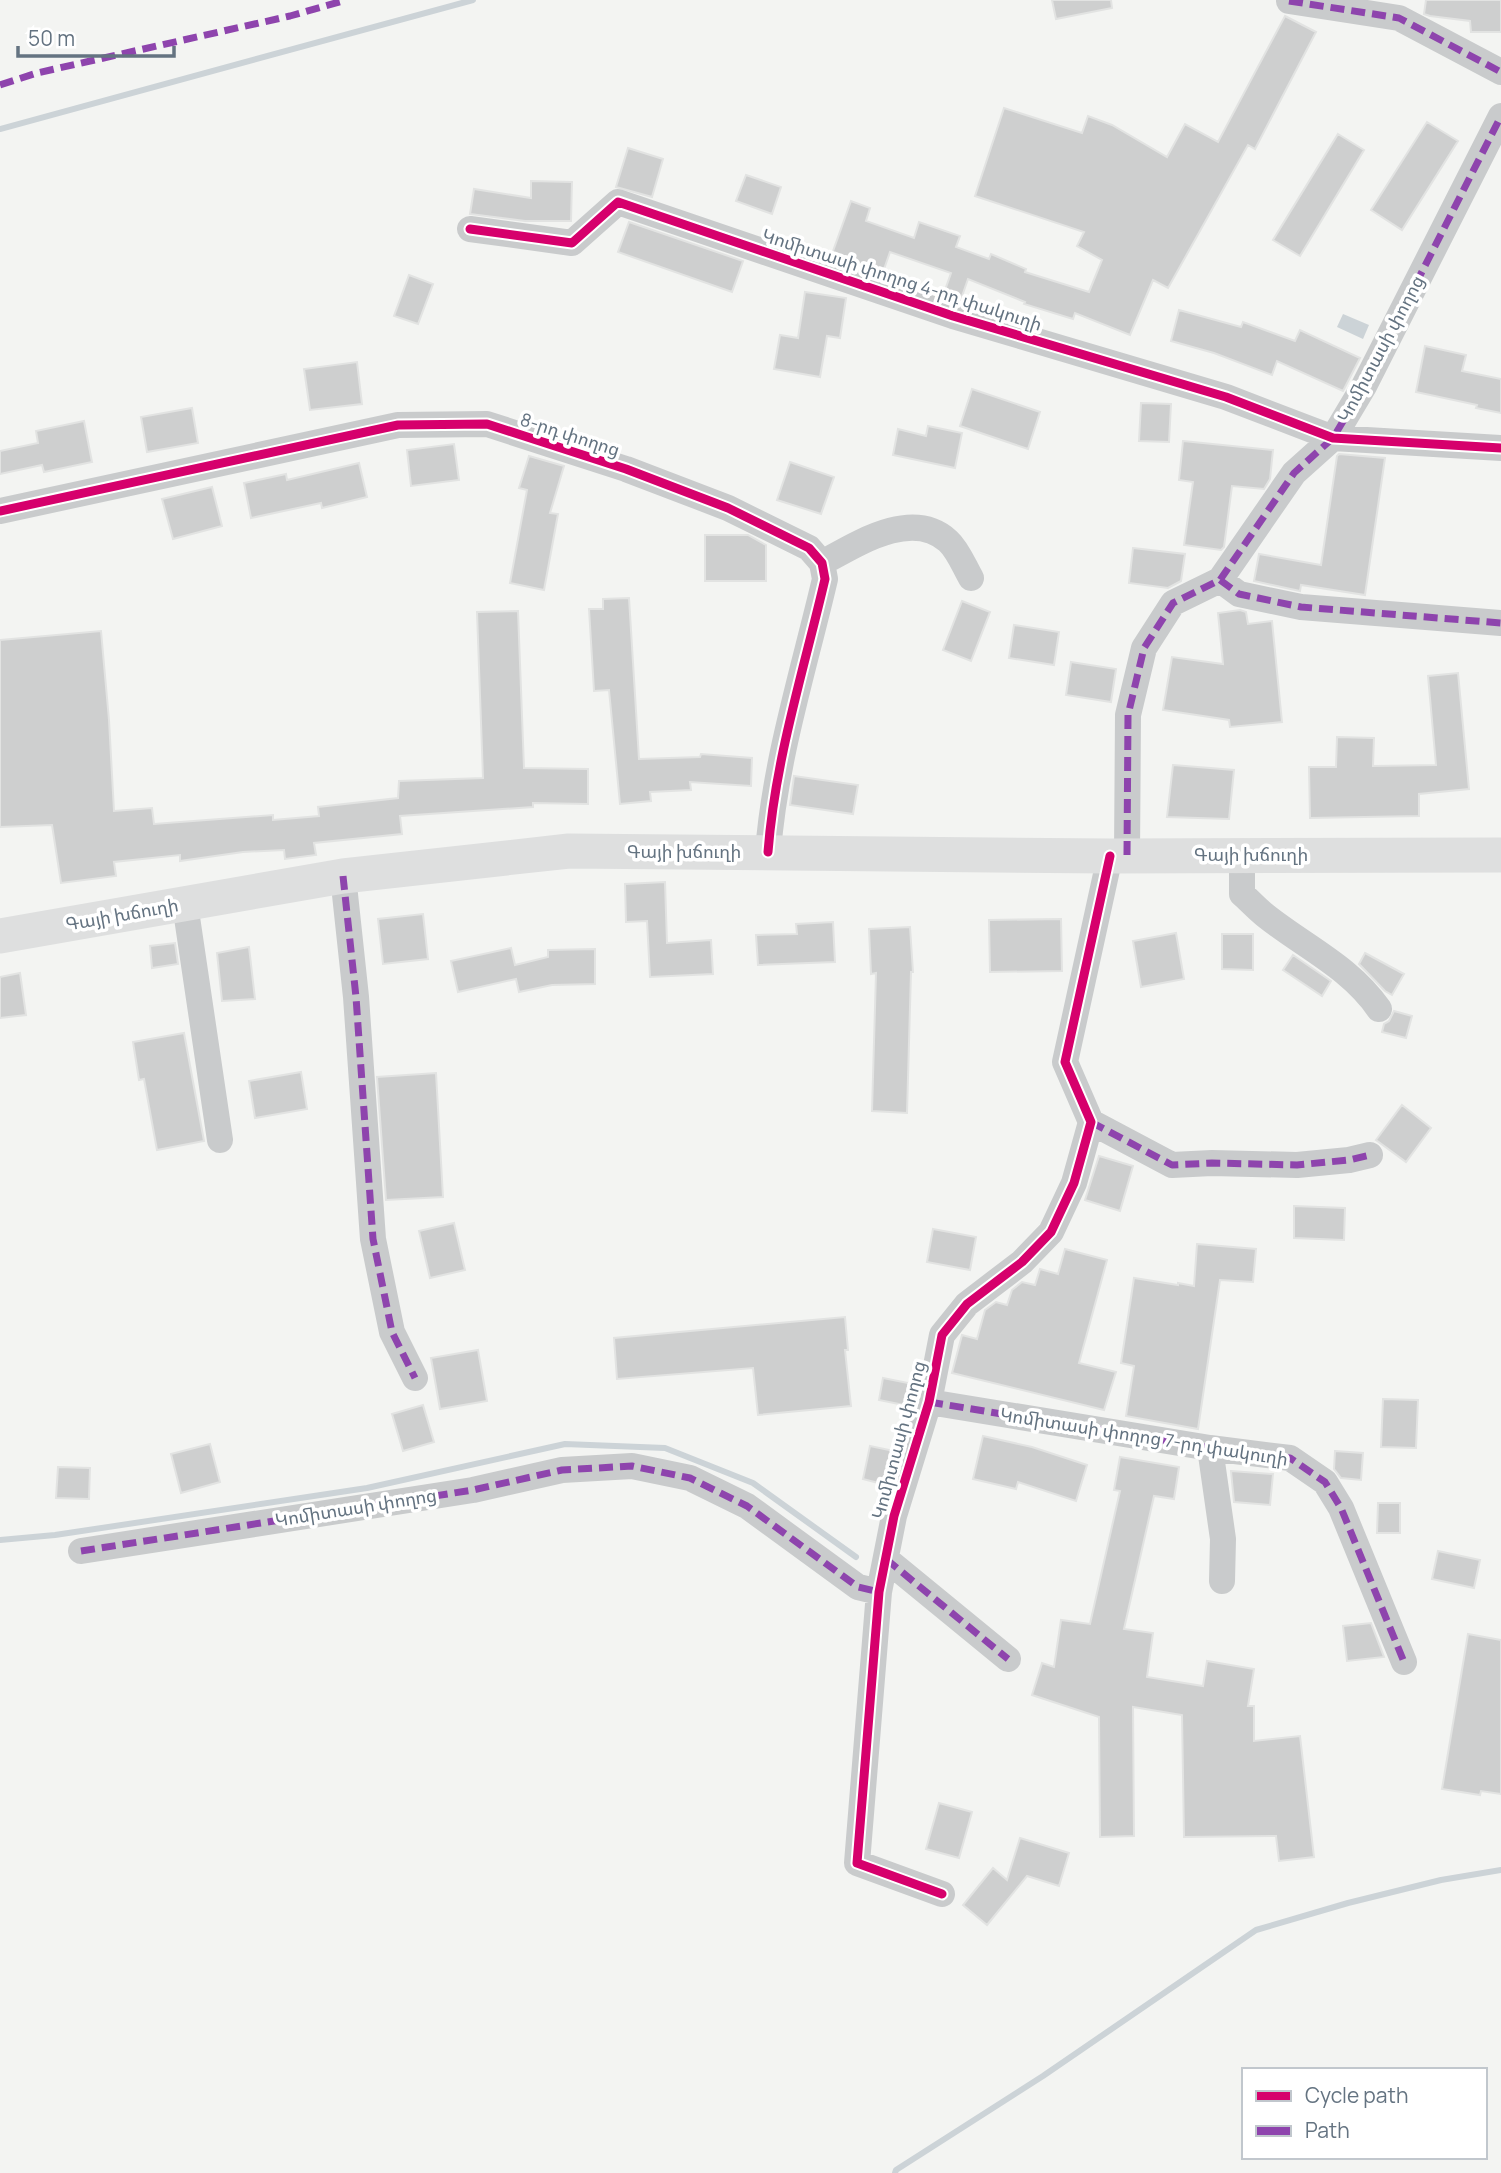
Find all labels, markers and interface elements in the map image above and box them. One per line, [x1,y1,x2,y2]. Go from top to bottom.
scale bar [18,14,173,58]
text: 50 m [28,24,75,52]
street label: Կոմիտասի փողոց 4-րդ փակուղի [759,222,1045,336]
street label: Կոմիտասի փողոց [1331,271,1429,426]
street label: 8-րդ փողոց [517,407,623,461]
street label: Գայի խճուղի [627,839,741,863]
street label: Գայի խճուղի [1194,842,1308,866]
street label: Գայի խճուղի [63,892,180,936]
street label: Կոմիտասի փողոց [865,1358,931,1522]
street label: Կոմիտասի փողոց 7-րդ փակուղի [998,1401,1290,1471]
street label: Կոմիտասի փողոց [273,1482,438,1532]
legend [1242,2068,1487,2159]
text: Cycle path [1305,2081,1408,2109]
text: Path [1305,2116,1350,2144]

